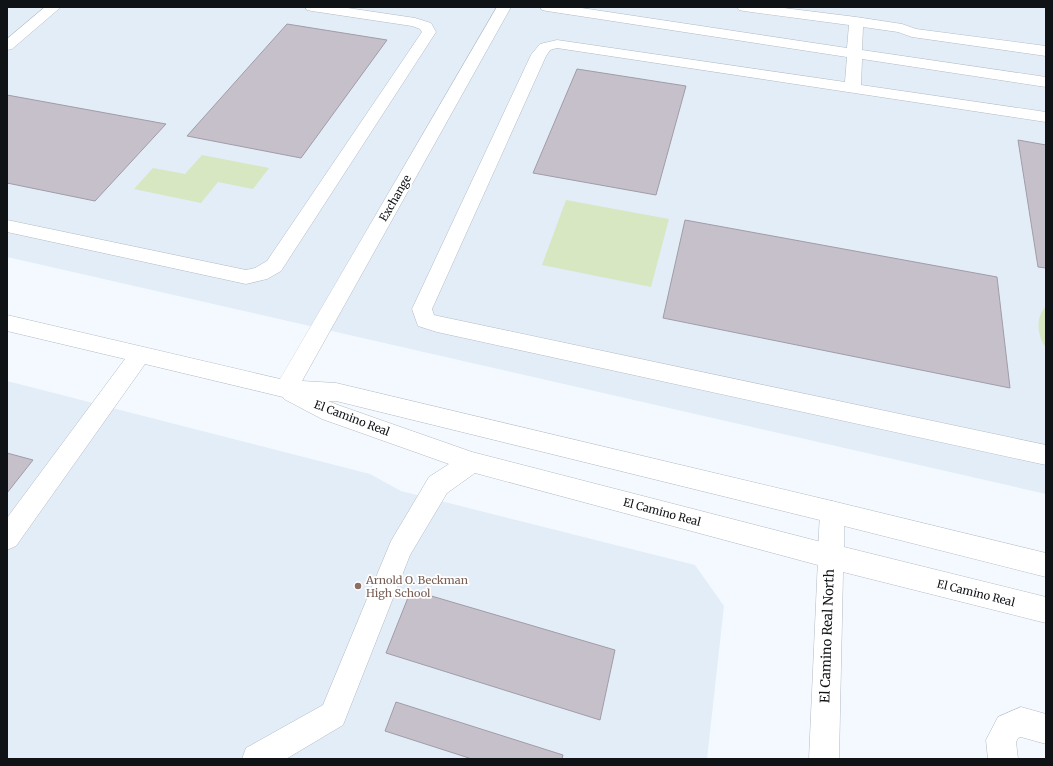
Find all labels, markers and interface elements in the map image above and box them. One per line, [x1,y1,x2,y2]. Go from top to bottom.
street label: Exchange [376,172,414,224]
street label: El Camino Real [312,397,392,439]
street label: El Camino Real [622,495,703,529]
street label: El Camino Real North [816,568,838,703]
place label: Arnold O. Beckman High School [365,573,469,600]
street label: El Camino Real [936,577,1017,610]
marker: Arnold O. Beckman High School [353,581,363,591]

